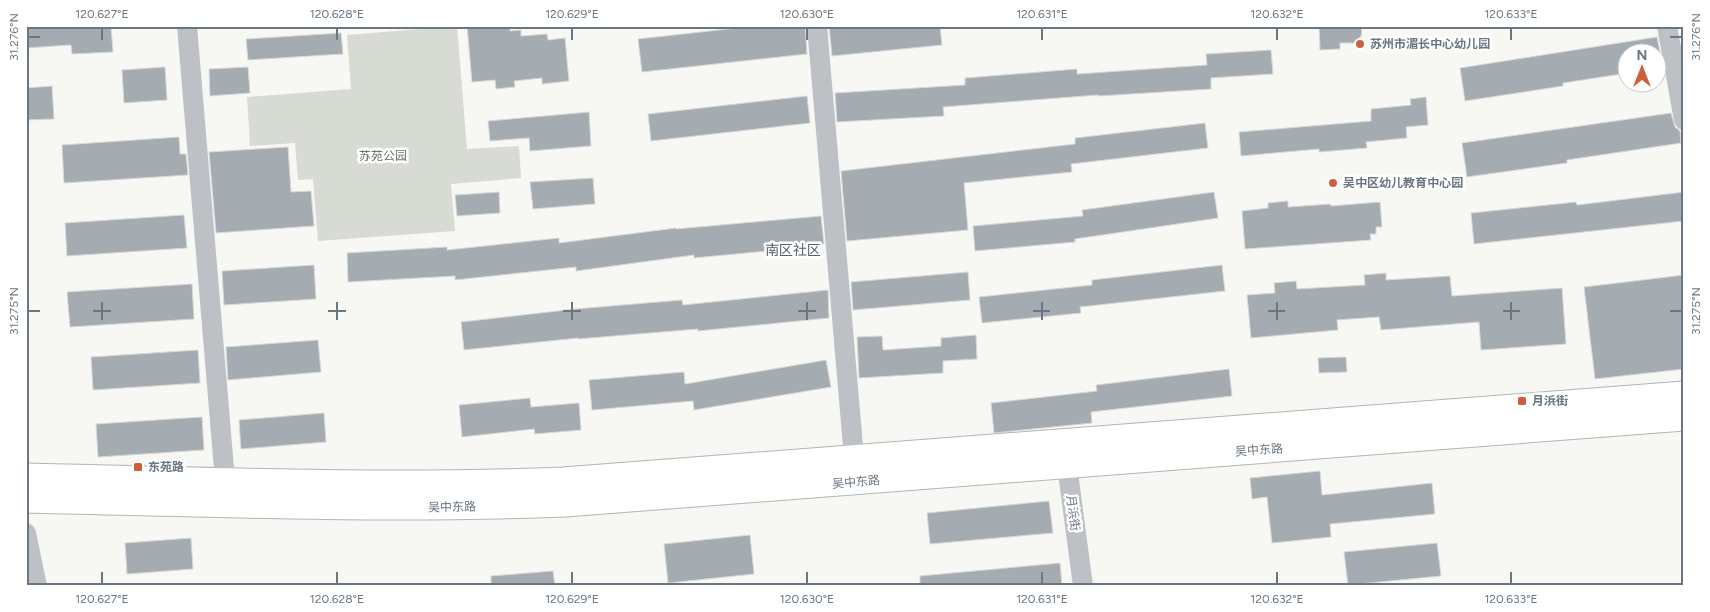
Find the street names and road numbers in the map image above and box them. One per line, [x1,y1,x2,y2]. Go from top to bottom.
street label: 吴中东路 [1235,441,1283,459]
street label: 吴中东路 [831,473,881,491]
street label: 月浜街 [1064,494,1082,532]
street label: 吴中东路 [428,500,476,514]

